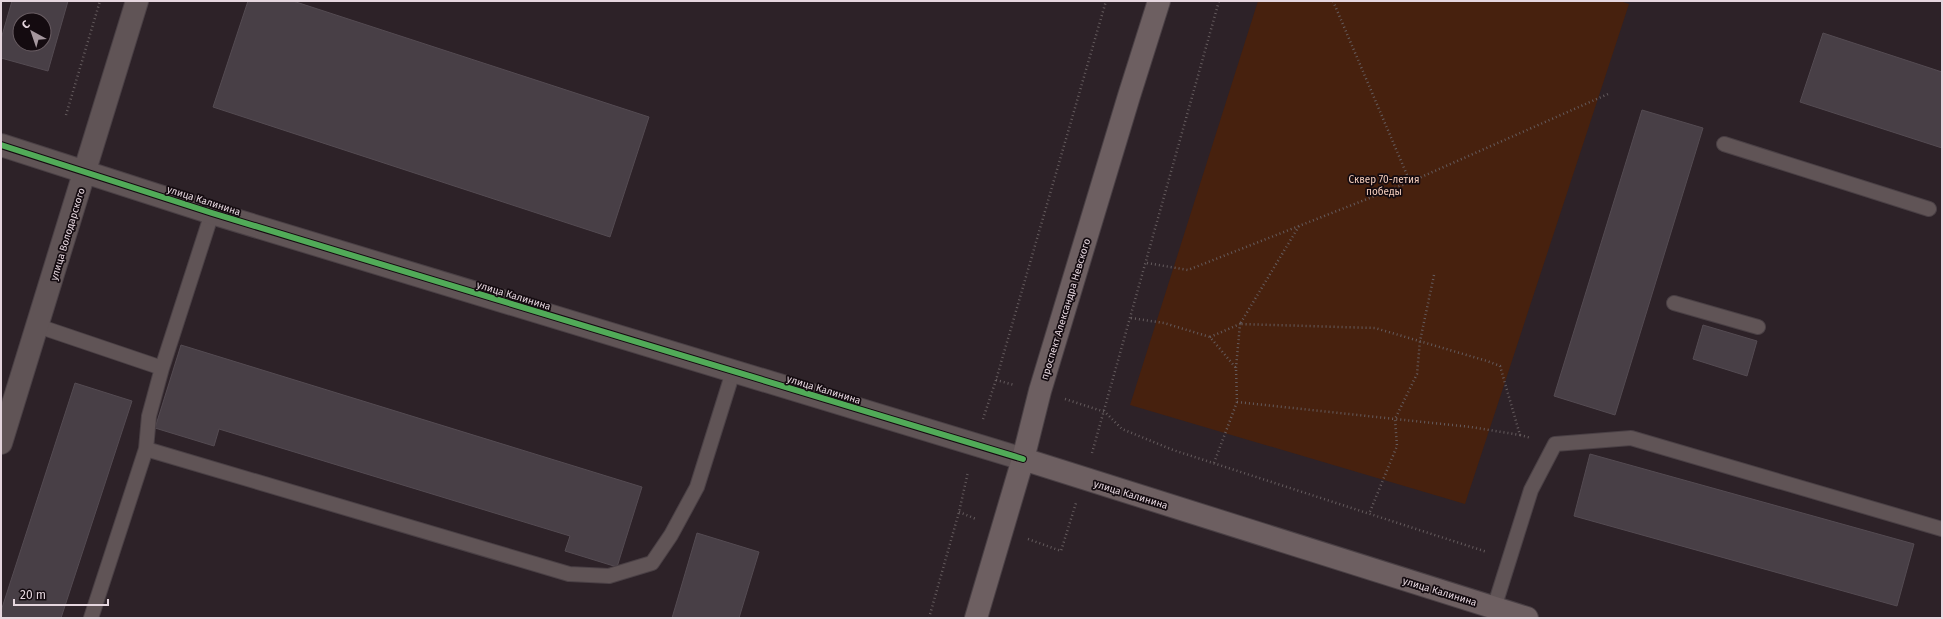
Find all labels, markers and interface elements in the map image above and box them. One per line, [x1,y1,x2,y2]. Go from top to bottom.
north arrow [12,12,52,52]
text: С [19,17,33,32]
park label: Сквер 70-летия победы [1349,174,1420,198]
street label: улица Калинина [165,183,242,219]
street label: улица Володарского [48,186,88,282]
street label: проспект Александра Невского [1039,237,1093,381]
street label: улица Калинина [475,279,552,313]
street label: улица Калинина [785,373,862,407]
street label: улица Калинина [1092,478,1169,512]
street label: улица Калинина [1401,575,1478,609]
scale bar [14,581,108,607]
text: 20 m [20,588,46,602]

